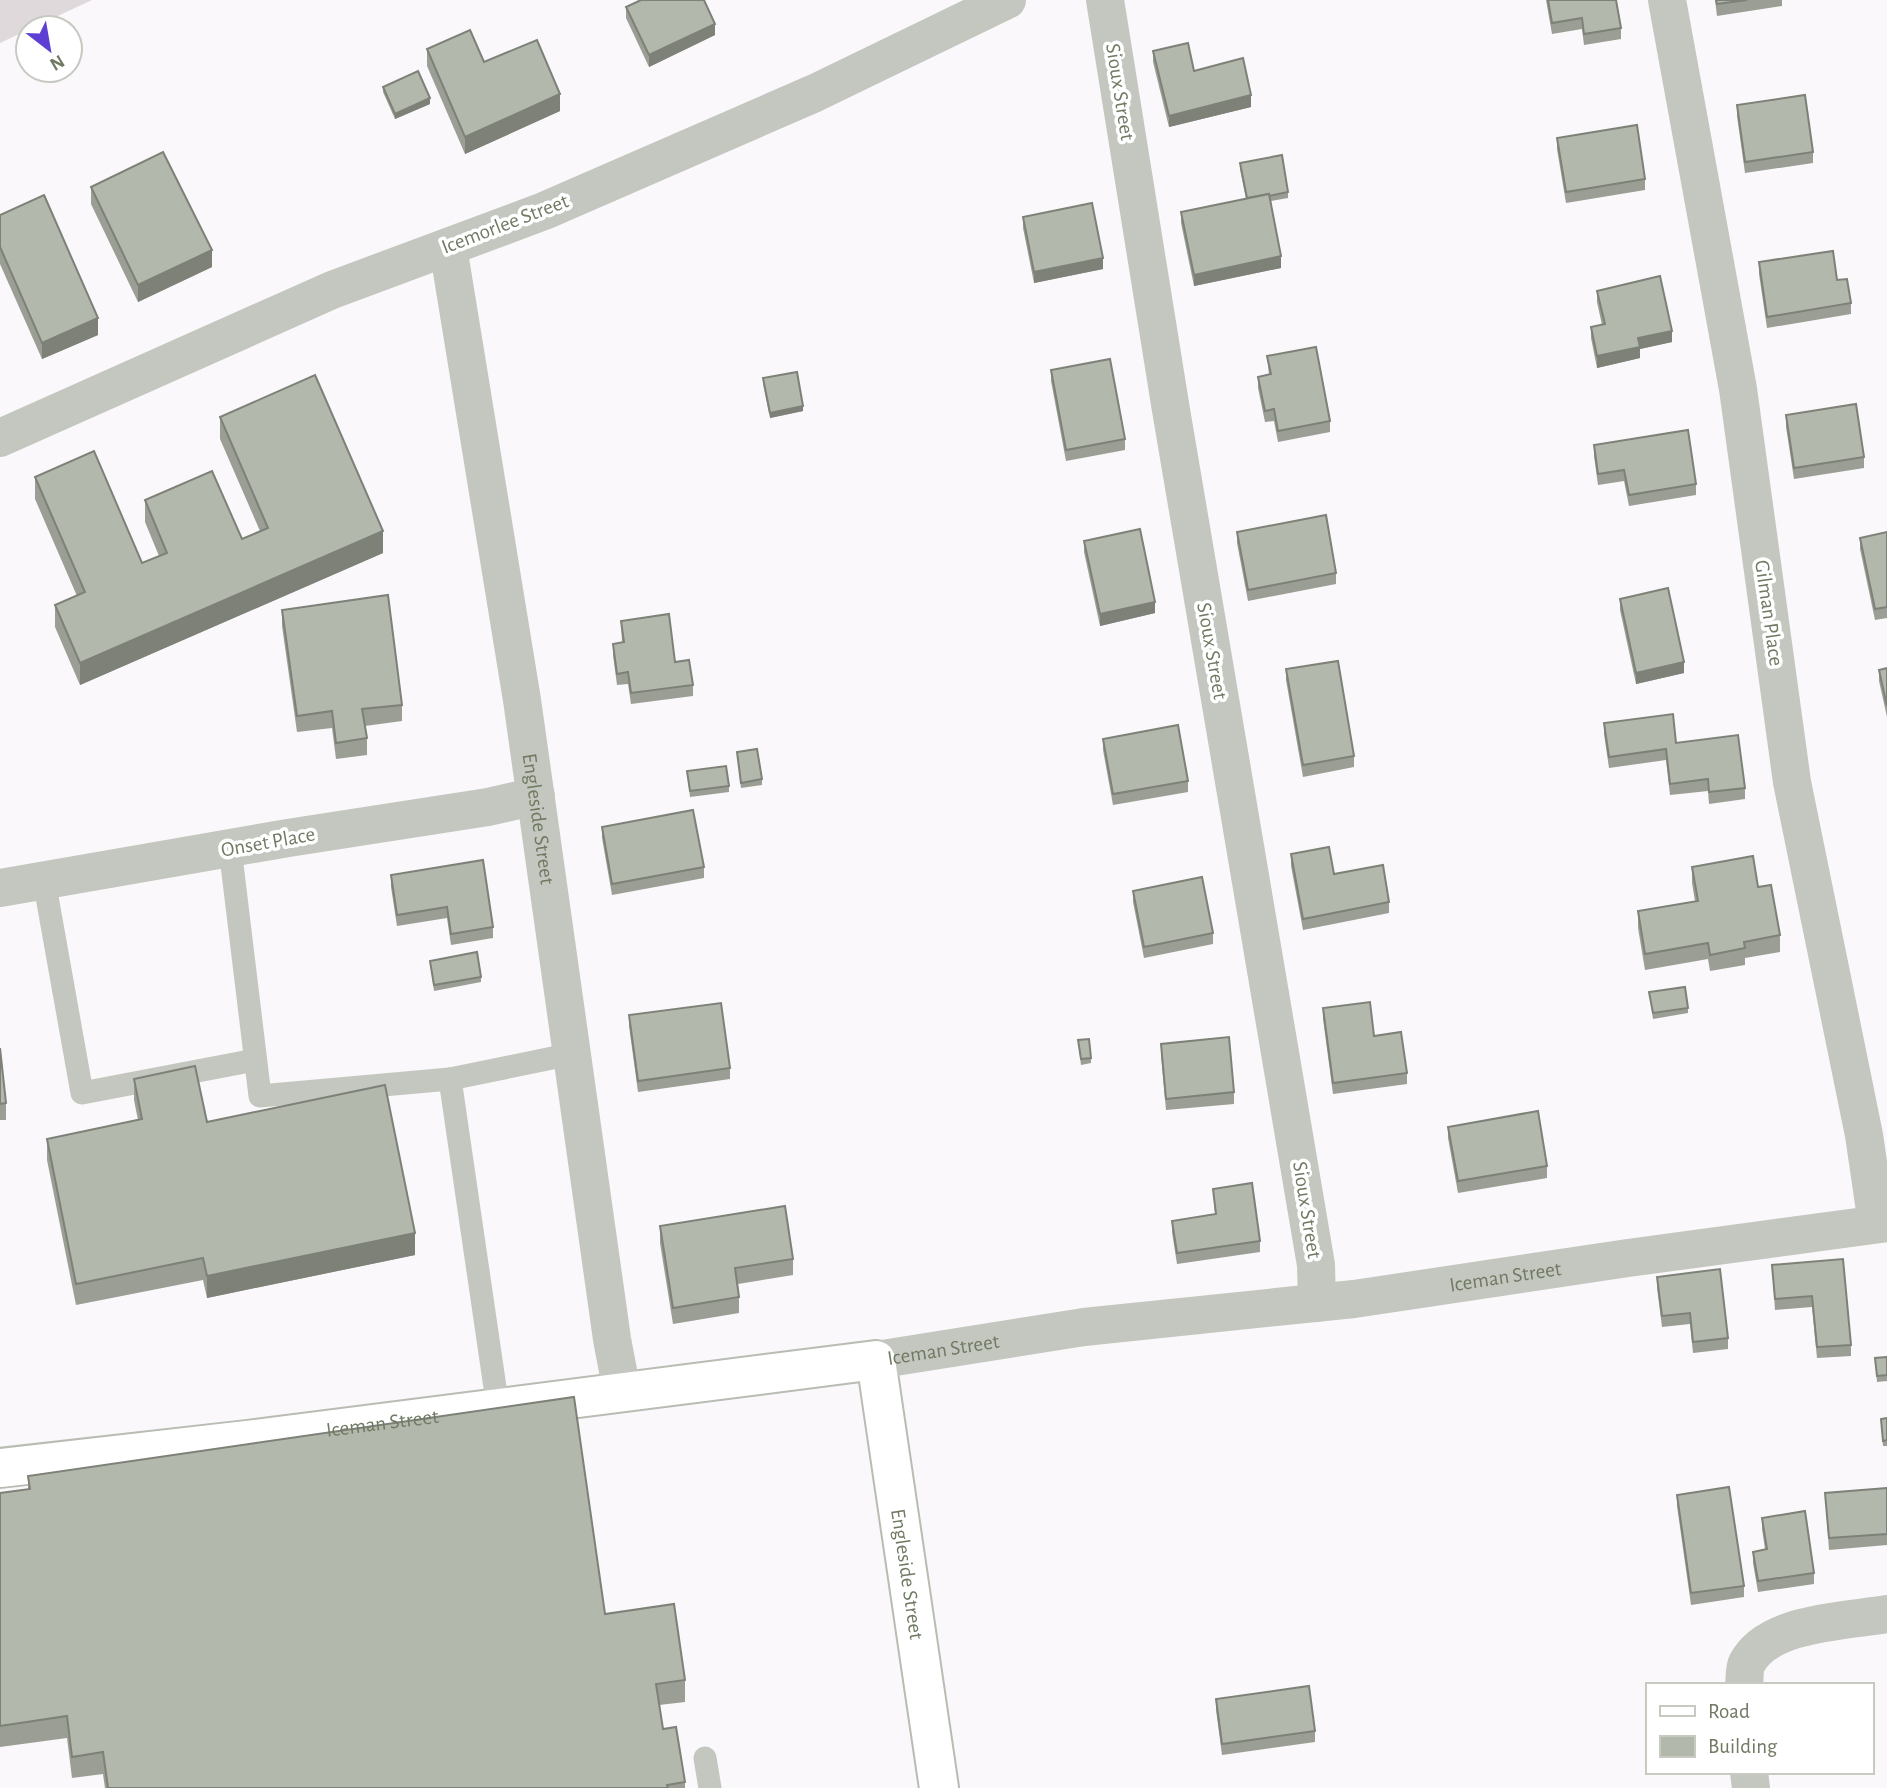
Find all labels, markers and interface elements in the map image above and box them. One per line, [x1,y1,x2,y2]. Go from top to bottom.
north arrow [14,14,84,84]
street label: Sioux Street [1102,42,1138,142]
text: N [46,51,68,74]
street label: Icemorlee Street [439,190,572,258]
street label: Gilman Place [1751,559,1787,667]
street label: Sioux Street [1193,601,1231,701]
street label: Engleside Street [519,752,558,886]
street label: Onset Place [219,823,317,861]
street label: Sioux Street [1289,1160,1325,1260]
street label: Iceman Street [1448,1258,1563,1295]
street label: Iceman Street [886,1330,1001,1369]
street label: Iceman Street [325,1405,440,1440]
street label: Engleside Street [887,1507,928,1641]
legend [1646,1683,1873,1774]
text: Road [1708,1701,1750,1722]
text: Building [1708,1736,1778,1757]

